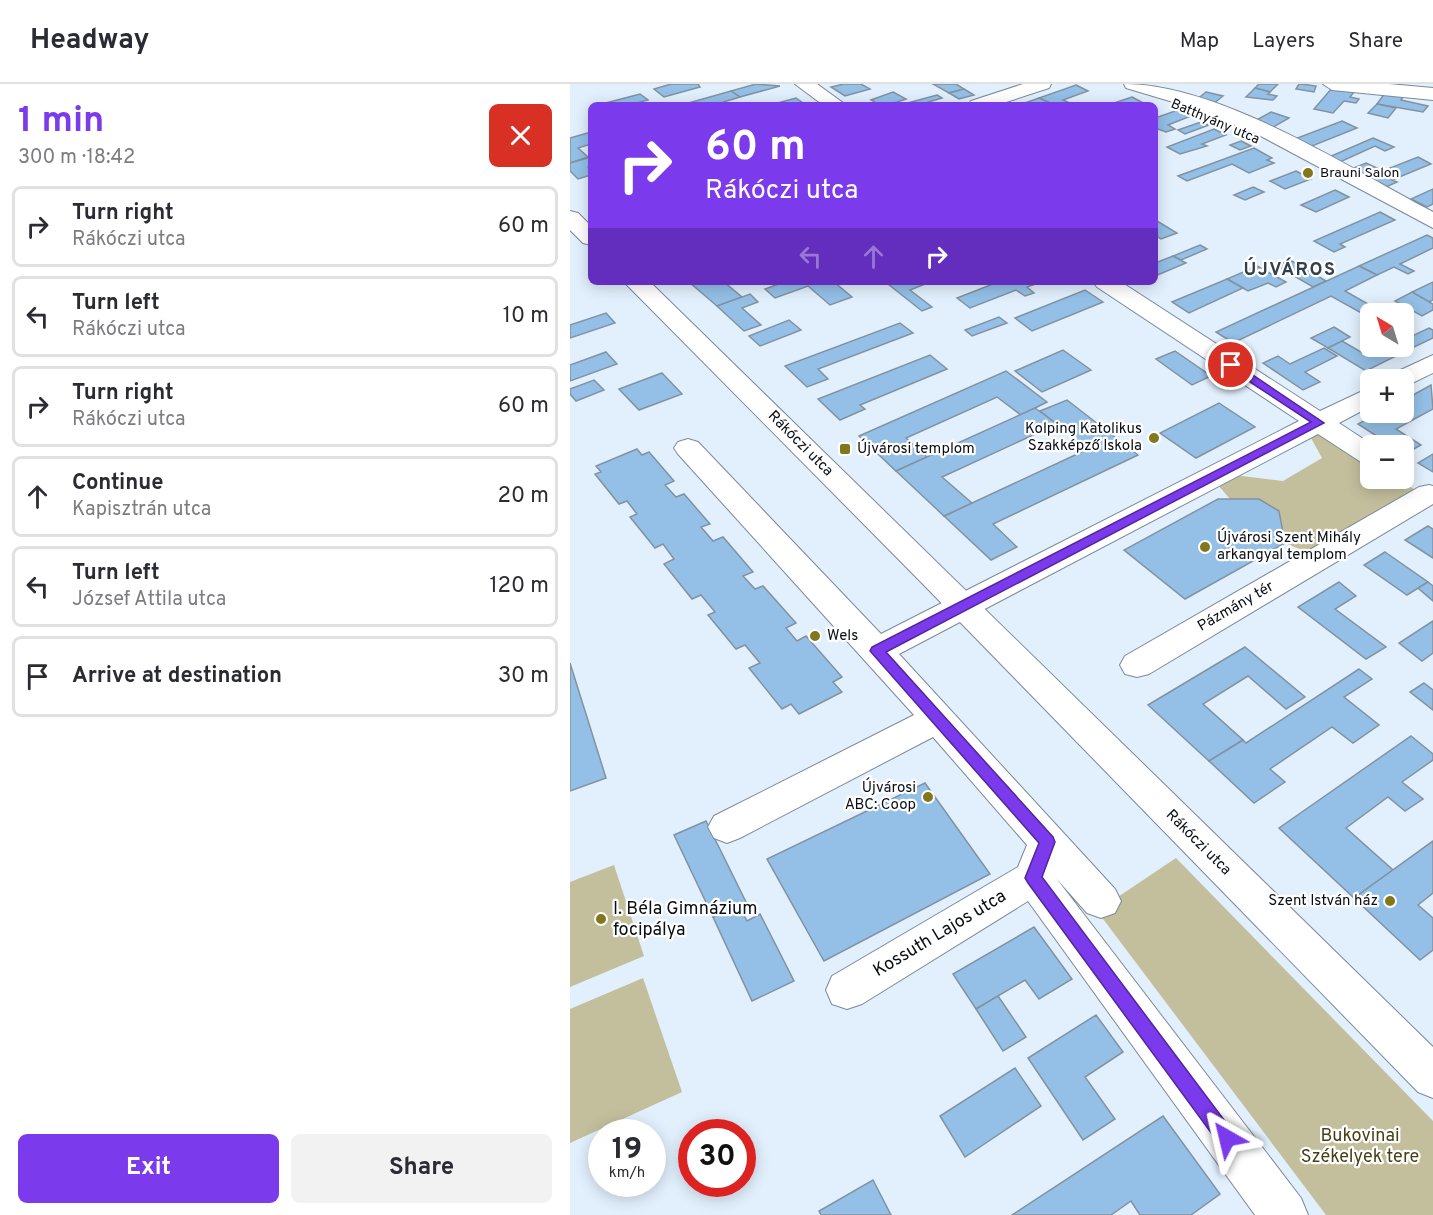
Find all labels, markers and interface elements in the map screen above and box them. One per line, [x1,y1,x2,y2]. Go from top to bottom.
text: Headway [30,23,149,59]
text: Map [1180,28,1219,55]
text: Layers [1252,28,1315,55]
text: Share [1348,28,1403,55]
street label: Batthyány utca [1168,96,1262,148]
text: 1 min [18,99,104,145]
button: close [489,104,552,167]
text: 60 m [705,122,806,175]
icon: right [606,126,684,204]
text: 300 m · 18:42 [18,145,135,171]
place label: Brauni Salon [1320,165,1399,182]
marker: Brauni Salon [1301,166,1315,180]
text: Rákóczi utca [705,174,858,208]
text: Turn right [72,200,174,227]
icon: right [21,210,54,243]
text: 60 m [498,213,549,240]
text: Rákóczi utca [72,227,186,253]
icon: left [794,240,827,273]
icon: ahead [857,240,890,273]
icon: right [920,240,953,273]
district label: ÚJVÁROS [1243,257,1337,282]
text: Turn left [72,290,160,317]
icon: left [21,300,54,333]
text: 10 m [503,303,549,330]
north arrow [1360,303,1414,357]
map controls [1360,303,1414,489]
text: Rákóczi utca [72,317,186,343]
pin [1205,339,1256,390]
icon: arrive [1214,348,1247,381]
button: + [1360,369,1414,423]
text: Turn right [72,380,174,407]
icon: right [21,390,54,423]
text: 60 m [498,393,549,420]
text: Rákóczi utca [72,407,186,433]
street label: Rákóczi utca [763,407,837,481]
place label: Kolping Katolikus Szakképző Iskola [1025,420,1142,456]
marker: Kolping Katolikus Szakképző Iskola [1147,431,1161,445]
button: − [1360,435,1414,489]
place label: Újvárosi templom [857,438,975,459]
marker: Újvárosi templom [838,442,852,456]
text: Continue [72,470,163,497]
icon: ahead [21,480,54,513]
text: 20 m [498,483,549,510]
text: Kapisztrán utca [72,497,211,523]
place label: Újvárosi Szent Mihály arkangyal templom [1217,527,1361,565]
marker: Újvárosi Szent Mihály arkangyal templom [1198,540,1212,554]
text: Turn left [72,560,160,587]
icon: left [21,570,54,603]
text: 120 m [489,573,549,600]
street label: Pázmány tér [1195,577,1278,636]
text: József Attila utca [72,587,226,613]
place label: Wels [827,627,858,646]
marker: Wels [808,629,822,643]
icon: arrive [21,660,54,693]
text: Arrive at destination [72,663,282,690]
text: 30 m [498,663,549,690]
place label: Újvárosi ABC: Coop [845,777,916,815]
marker: Újvárosi ABC: Coop [921,790,935,804]
street label: Rákóczi utca [1161,806,1235,880]
street label: Kossuth Lajos utca [869,885,1011,983]
place label: Szent István ház [1268,892,1378,911]
marker: Szent István ház [1383,894,1397,908]
place label: I. Béla Gimnázium focipálya [613,898,758,942]
marker: I. Béla Gimnázium focipálya [594,912,608,926]
position arrow [1195,1106,1259,1170]
speed limit sign: 30 [678,1119,756,1197]
park label: Bukovinai Székelyek tere [1301,1125,1419,1169]
text: 19 [612,1132,642,1169]
button: Exit [18,1134,279,1203]
button: Share [291,1134,552,1203]
text: km/h [609,1164,645,1183]

